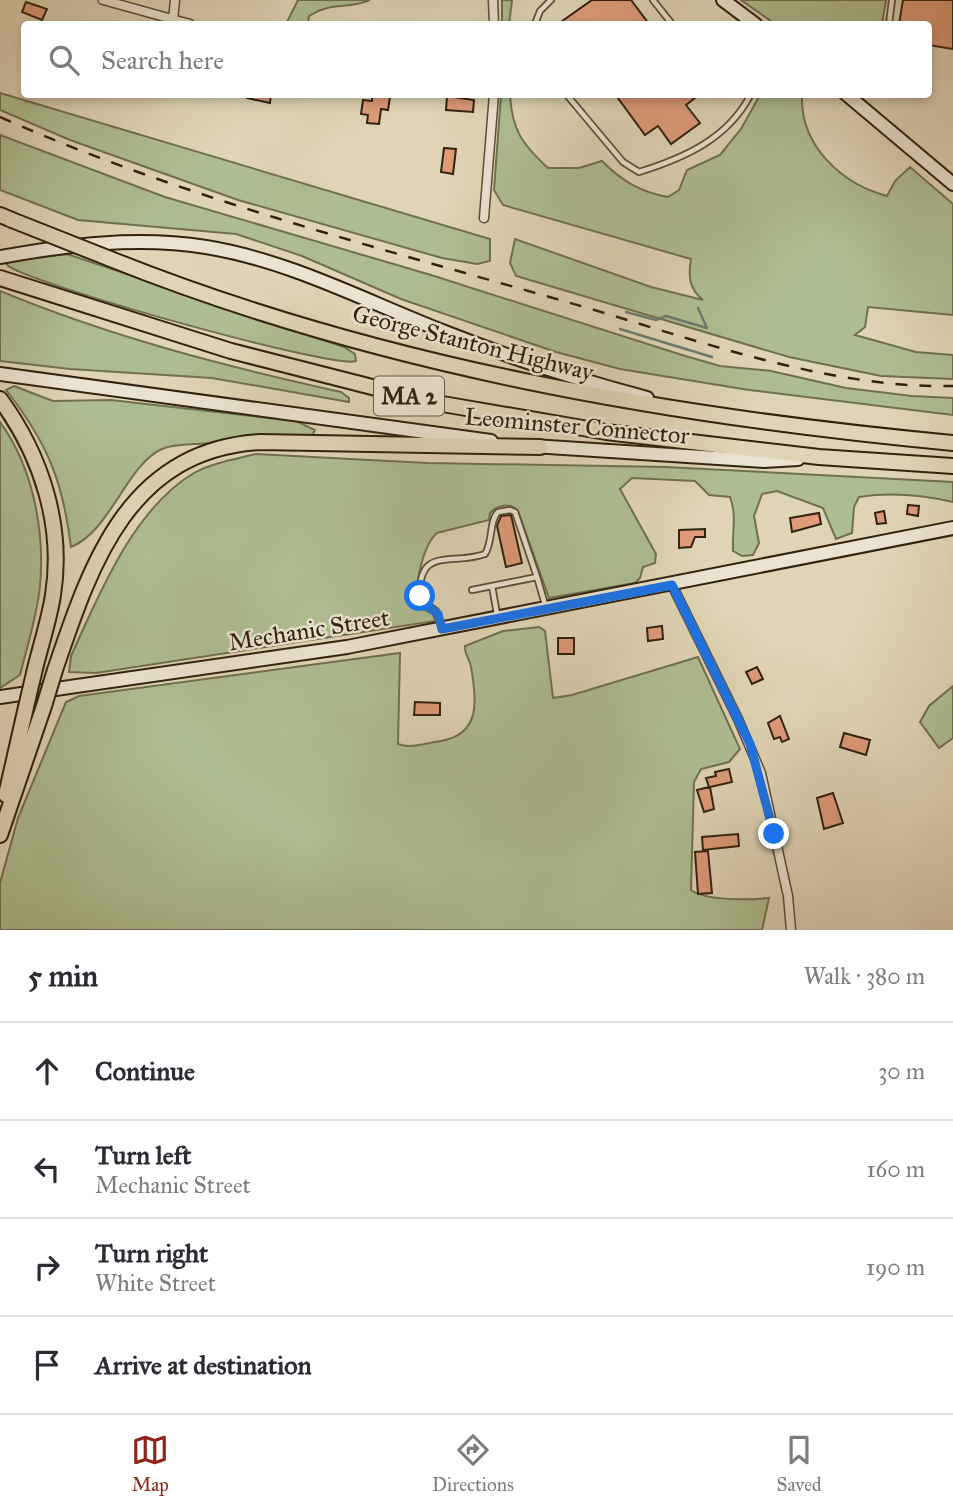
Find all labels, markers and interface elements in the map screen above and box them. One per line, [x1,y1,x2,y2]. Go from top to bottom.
search box [21,21,932,98]
icon: search [45,41,83,79]
text: Search here [101,44,224,76]
street label: George Stanton Highway [349,298,598,388]
road number: MA 2 [374,376,444,416]
street label: Leominster Connector [463,401,691,451]
route start [404,580,435,611]
street label: Mechanic Street [226,602,392,658]
route end [758,818,789,849]
text: 5 min [28,958,98,994]
text: Walk · 380 m [804,962,925,990]
icon: ahead [28,1052,66,1090]
text: Continue [95,1055,195,1087]
text: 30 m [878,1057,925,1085]
text: Turn left [95,1139,191,1171]
icon: left [28,1150,66,1188]
text: 160 m [867,1155,925,1183]
text: Mechanic Street [95,1171,251,1199]
text: Turn right [95,1237,208,1269]
icon: right [28,1248,66,1286]
text: 190 m [866,1253,925,1281]
text: White Street [95,1269,216,1297]
icon: arrive [28,1346,66,1384]
text: Arrive at destination [95,1349,312,1381]
tab: Map [131,1431,169,1496]
tab: Directions [432,1431,514,1496]
tab: Saved [777,1431,822,1496]

